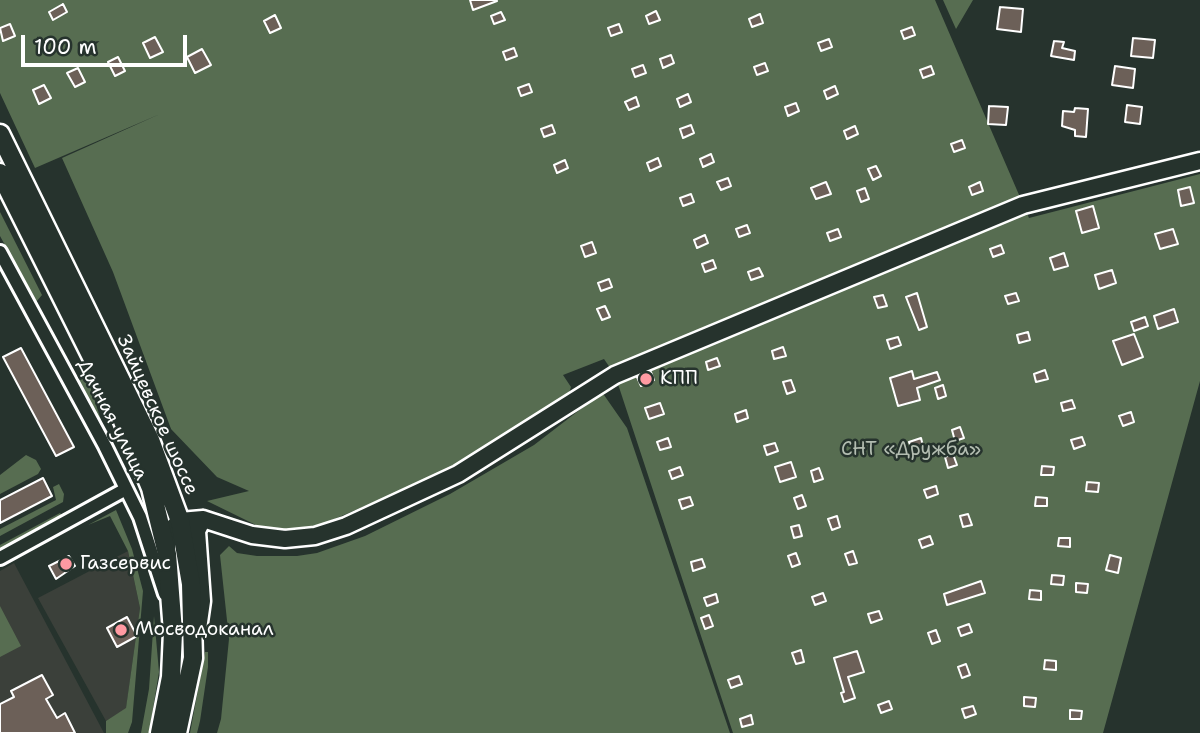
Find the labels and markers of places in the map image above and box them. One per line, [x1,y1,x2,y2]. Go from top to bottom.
place label: КПП [660,368,698,390]
marker: КПП [638,371,654,387]
place label: Газсервис [80,553,171,575]
marker: Газсервис [58,556,74,572]
place label: Мосводоканал [135,619,274,641]
marker: Мосводоканал [113,622,129,638]

